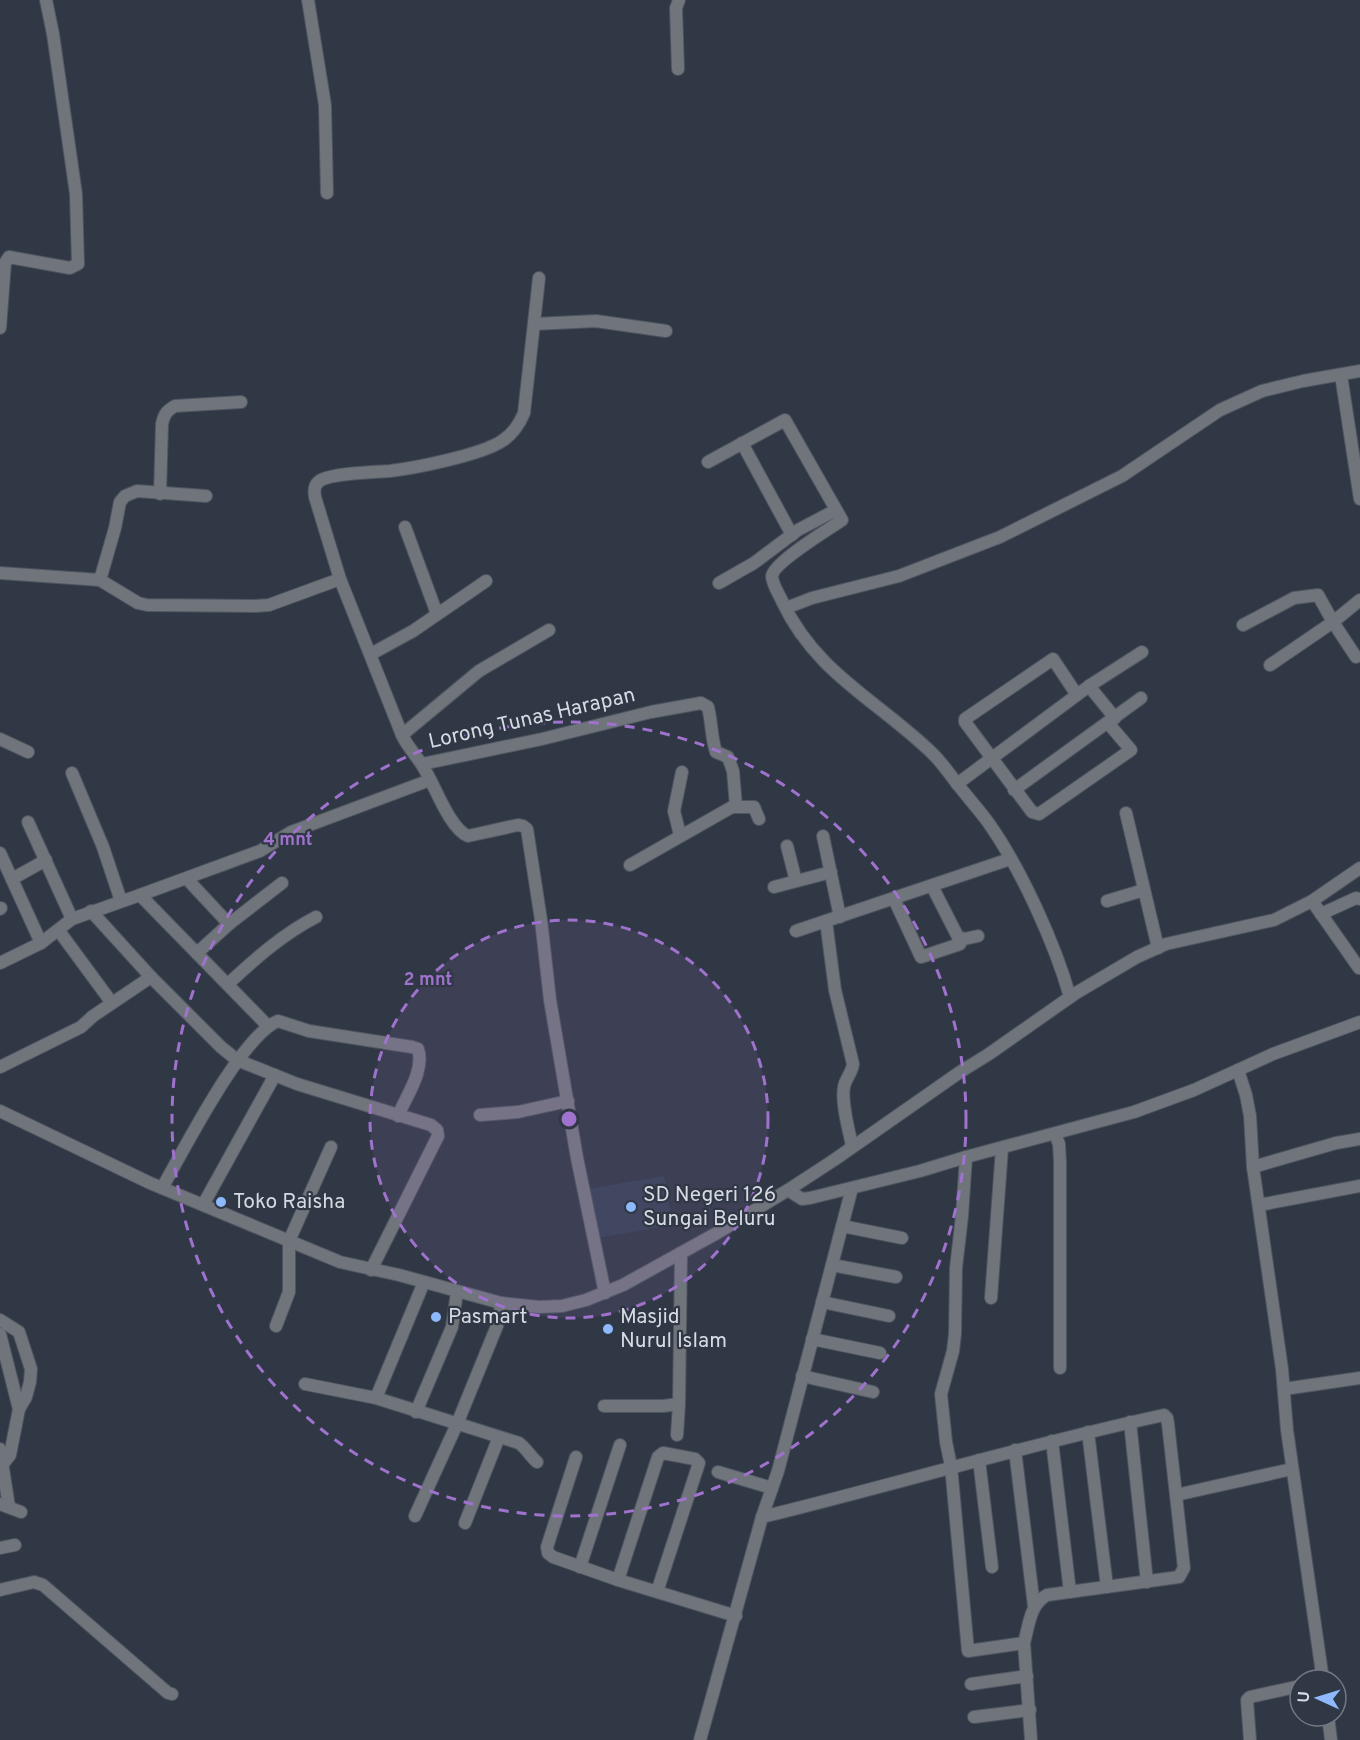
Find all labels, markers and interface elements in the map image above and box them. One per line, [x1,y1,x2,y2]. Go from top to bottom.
street label: Lorong Tunas Harapan [426,682,638,756]
text: 4 mnt [263,829,313,852]
text: 2 mnt [404,969,452,992]
centre of rings [559,1109,579,1129]
place label: SD Negeri 126 Sungai Beluru [643,1182,776,1233]
place label: Toko Raisha [233,1189,345,1216]
marker: Toko Raisha [214,1195,228,1209]
marker: SD Negeri 126 Sungai Beluru [624,1200,638,1214]
place label: Pasmart [448,1304,527,1331]
place label: Masjid Nurul Islam [620,1304,727,1355]
marker: Pasmart [429,1310,443,1324]
marker: Masjid Nurul Islam [601,1322,615,1336]
north arrow [1288,1668,1348,1728]
text: U [1295,1691,1315,1703]

